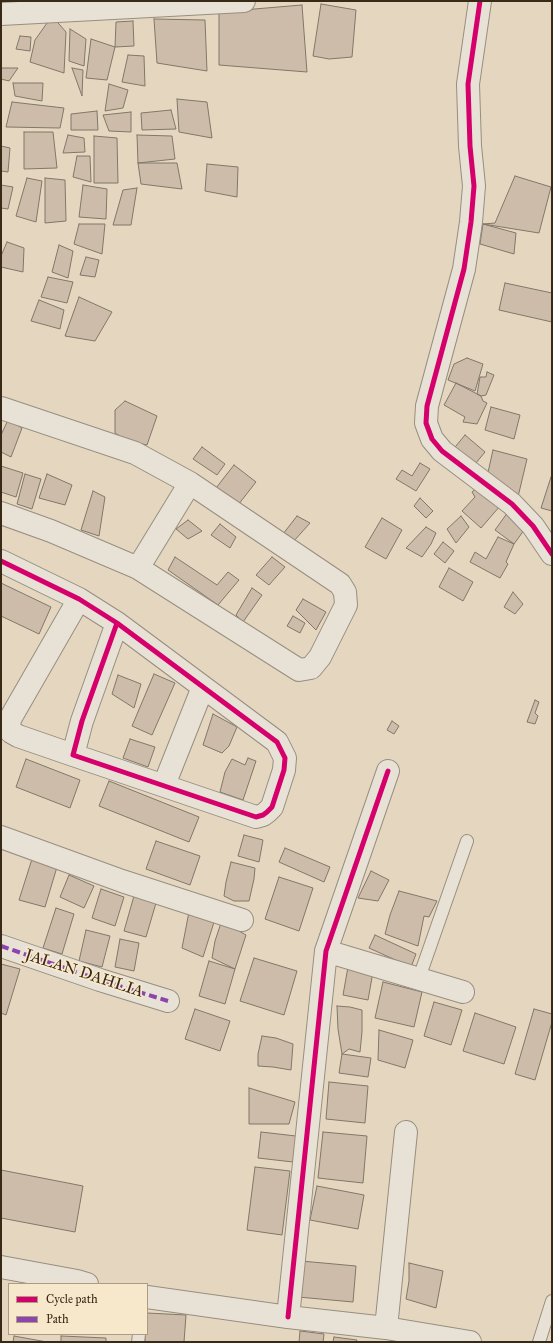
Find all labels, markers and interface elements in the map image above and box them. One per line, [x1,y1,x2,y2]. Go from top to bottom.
street label: JALAN DAHLIA [22,946,146,1002]
legend [8,1283,148,1335]
text: Cycle path [46,1292,98,1306]
text: Path [46,1312,69,1326]

